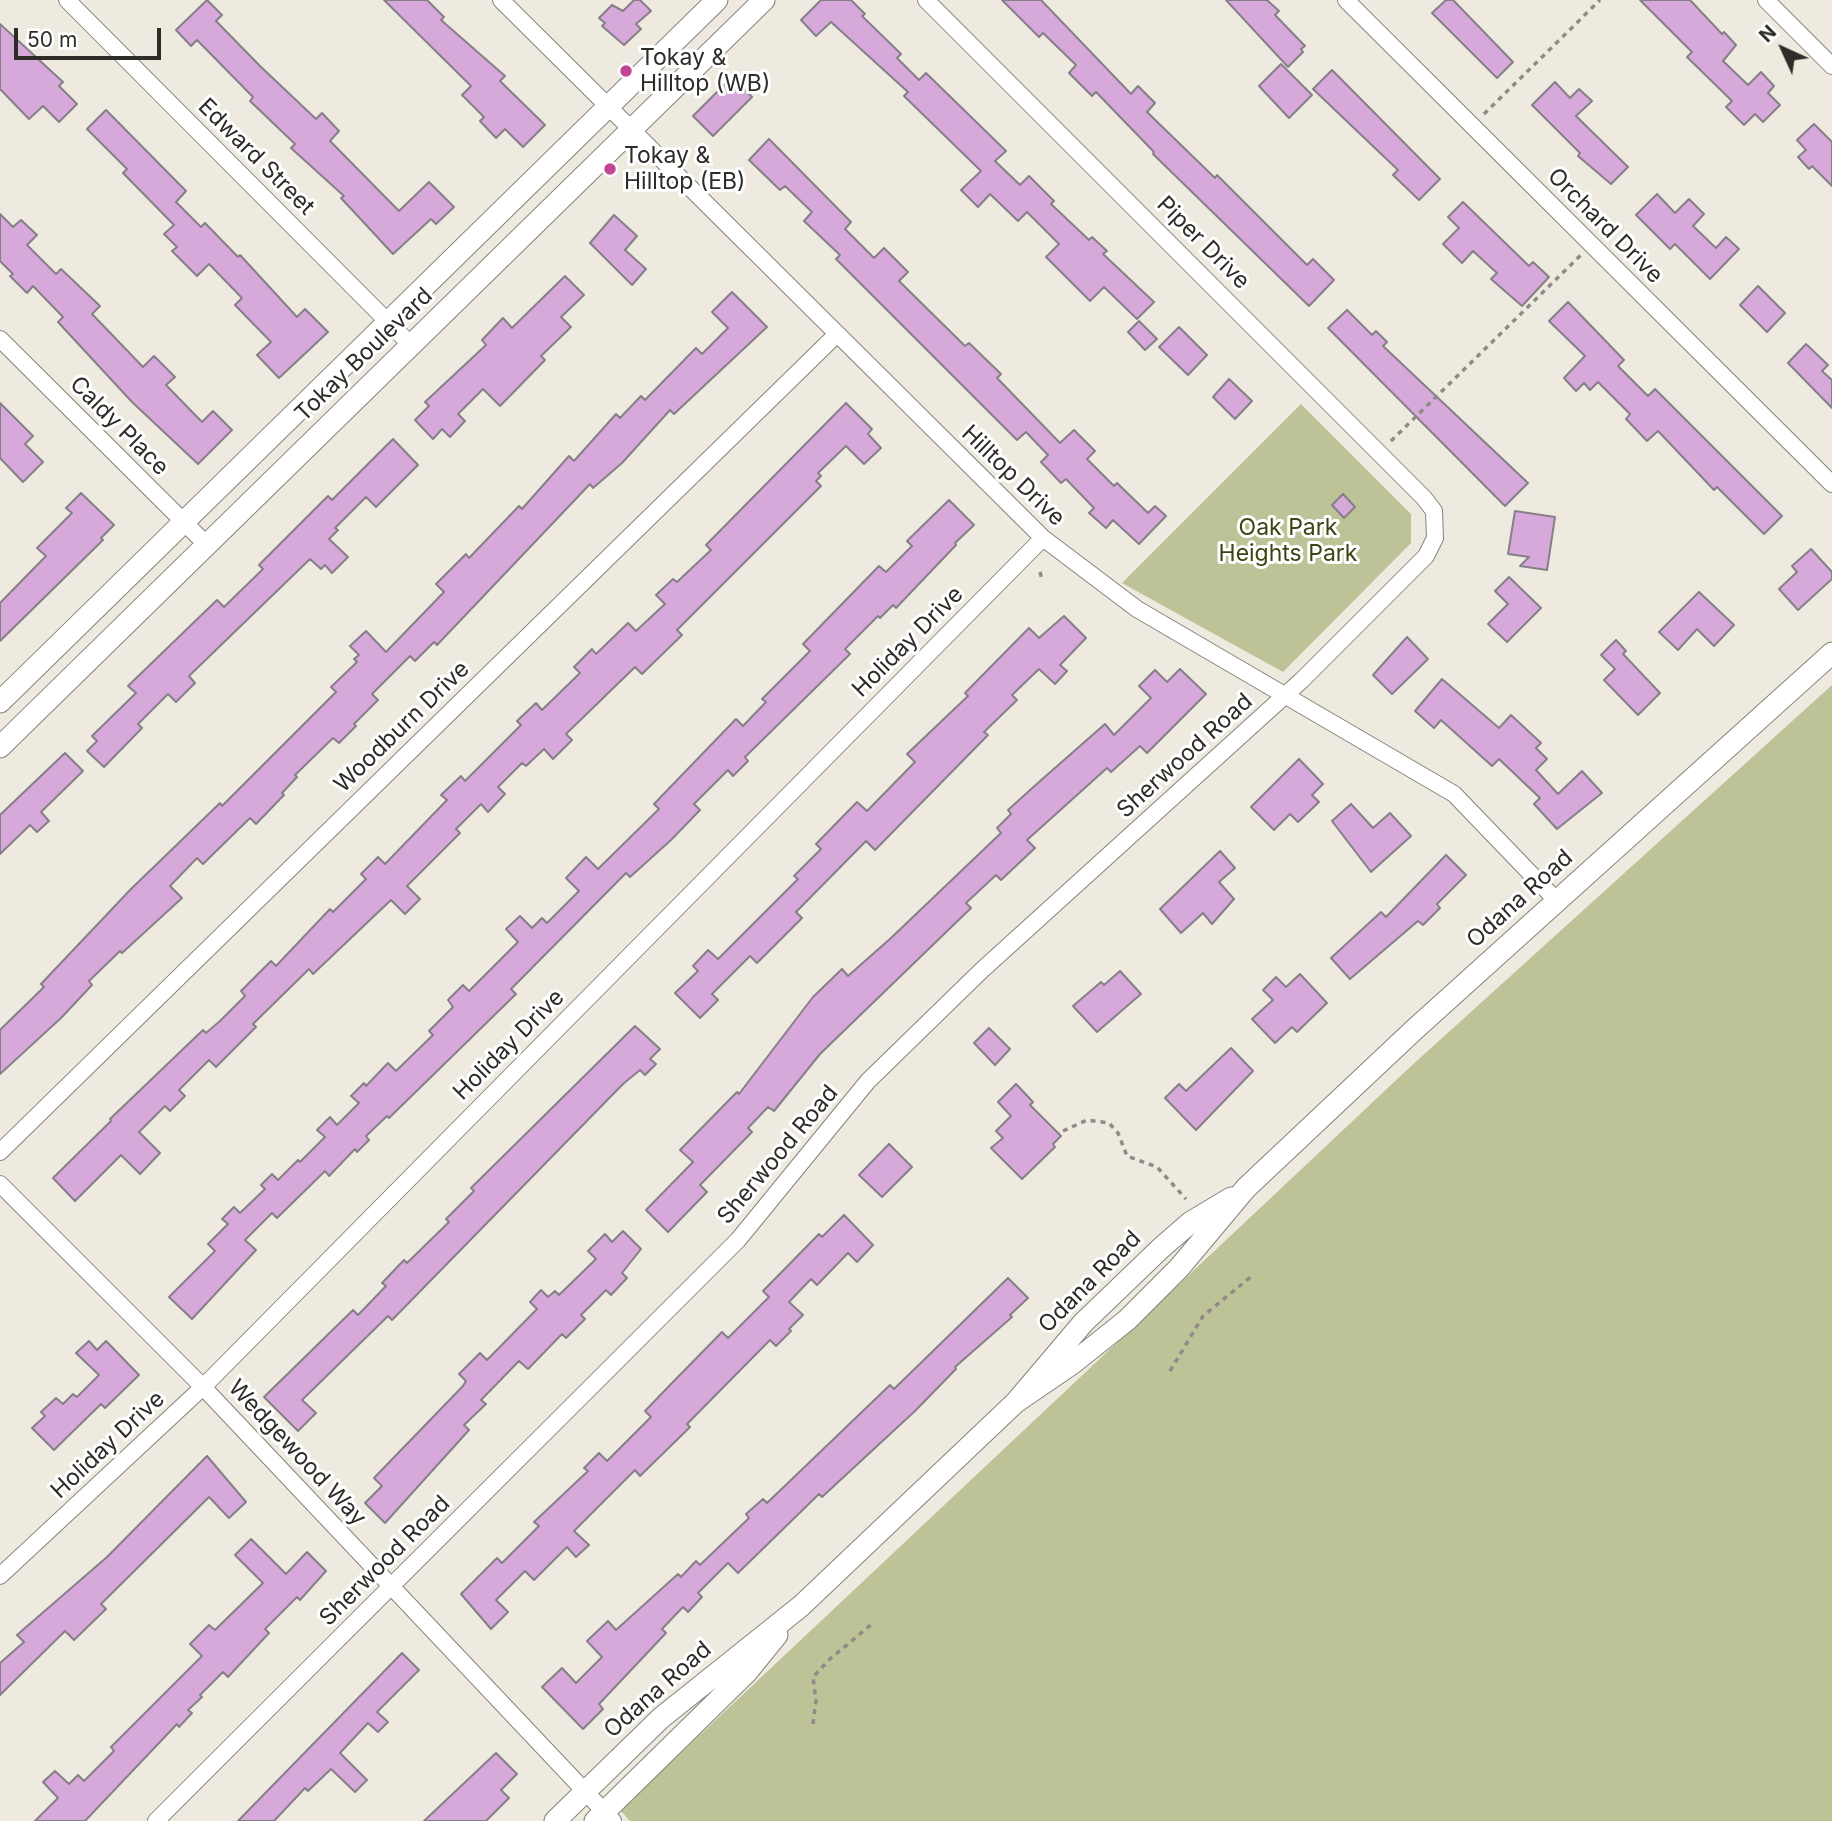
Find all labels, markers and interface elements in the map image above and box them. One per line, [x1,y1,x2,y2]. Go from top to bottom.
scale bar [18,14,164,58]
north arrow [1748,14,1818,84]
text: N [1755,21,1781,47]
text: 50 m [27,27,77,52]
place label: Tokay & Hilltop (WB) [640,44,770,98]
marker: Tokay & Hilltop (WB) [618,63,634,79]
street label: Edward Street [192,93,320,221]
place label: Tokay & Hilltop (EB) [624,142,745,196]
marker: Tokay & Hilltop (EB) [602,161,618,177]
street label: Orchard Drive [1542,163,1668,289]
street label: Piper Drive [1151,191,1255,295]
street label: Tokay Boulevard [289,282,439,428]
street label: Caldy Place [64,371,174,481]
street label: Hilltop Drive [956,420,1070,532]
park label: Oak Park Heights Park [1219,514,1357,568]
street label: Holiday Drive [847,581,969,703]
street label: Woodburn Drive [329,656,475,798]
street label: Sherwood Road [1112,688,1258,824]
street label: Odana Road [1461,844,1579,954]
street label: Holiday Drive [448,984,570,1106]
street label: Sherwood Road [712,1080,844,1230]
street label: Odana Road [1033,1225,1147,1339]
street label: Wedgewood Way [222,1374,372,1532]
street label: Holiday Drive [46,1385,170,1505]
street label: Sherwood Road [314,1490,456,1632]
street label: Odana Road [599,1636,717,1744]

